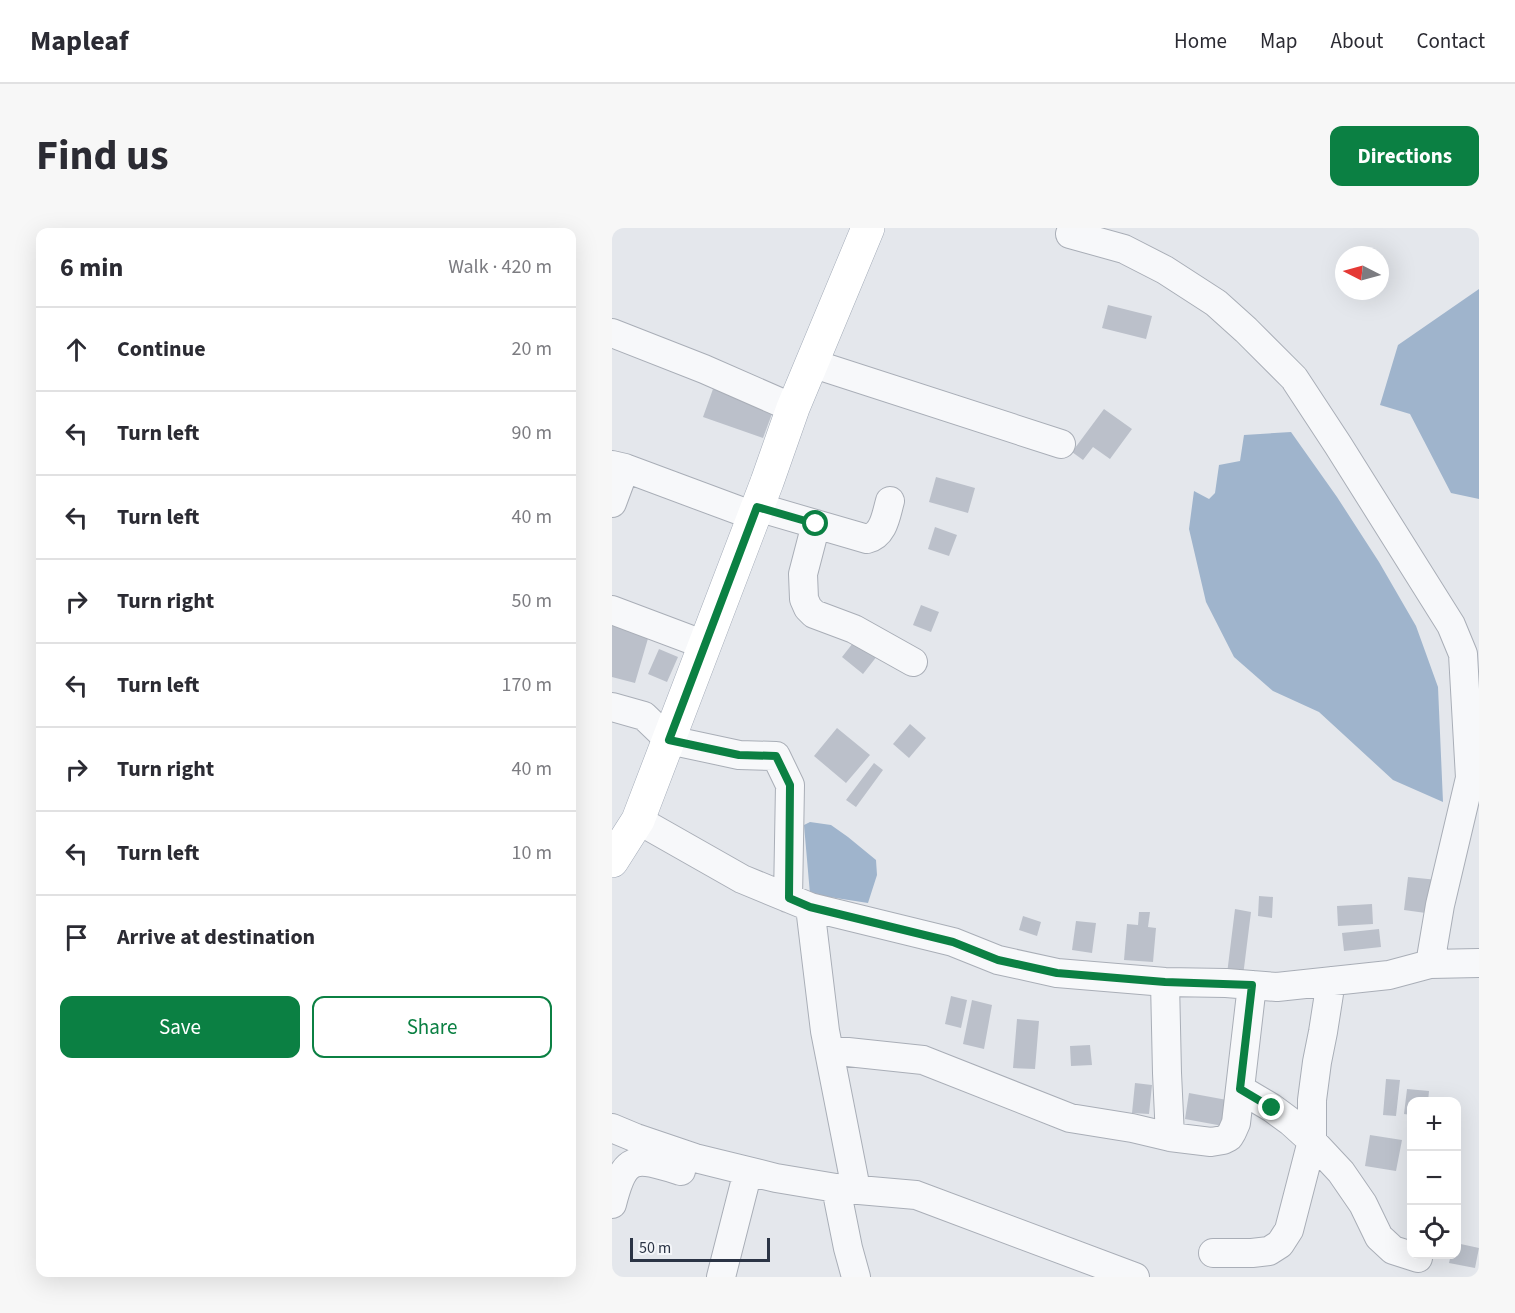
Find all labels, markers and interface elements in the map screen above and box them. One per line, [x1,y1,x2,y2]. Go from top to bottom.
text: Mapleaf [30,21,129,61]
text: Home [1174,26,1227,56]
text: Map [1260,26,1298,56]
text: About [1331,26,1383,56]
text: Contact [1416,26,1485,56]
text: Find us [36,126,169,186]
button: Directions [1330,126,1479,186]
north arrow [1335,246,1389,300]
text: 6 min [60,249,123,286]
text: Walk · 420 m [448,253,552,281]
icon: ahead [60,333,93,366]
text: Continue [117,333,206,365]
text: 20 m [512,335,552,363]
icon: left [60,417,93,450]
text: Turn left [117,417,199,449]
text: 90 m [512,419,552,447]
icon: left [60,501,93,534]
text: Turn left [117,501,199,533]
text: 40 m [512,503,552,531]
route start [802,510,828,536]
icon: right [60,585,93,618]
text: Turn right [117,585,214,617]
text: 50 m [512,587,552,615]
icon: left [60,669,93,702]
text: Turn left [117,669,199,701]
text: 170 m [502,671,552,699]
icon: right [60,753,93,786]
text: Turn right [117,753,214,785]
text: 40 m [512,755,552,783]
icon: left [60,837,93,870]
text: Turn left [117,837,199,869]
text: 10 m [512,839,552,867]
icon: arrive [60,921,93,954]
text: Arrive at destination [117,921,315,953]
button: Save [60,996,300,1058]
button: Share [312,996,552,1058]
route end [1258,1094,1284,1120]
map controls [1407,1097,1461,1259]
button: + [1407,1097,1461,1151]
button: − [1407,1151,1461,1205]
button: locate [1407,1205,1461,1259]
scale bar [630,1235,770,1262]
text: 50 m [639,1237,671,1259]

